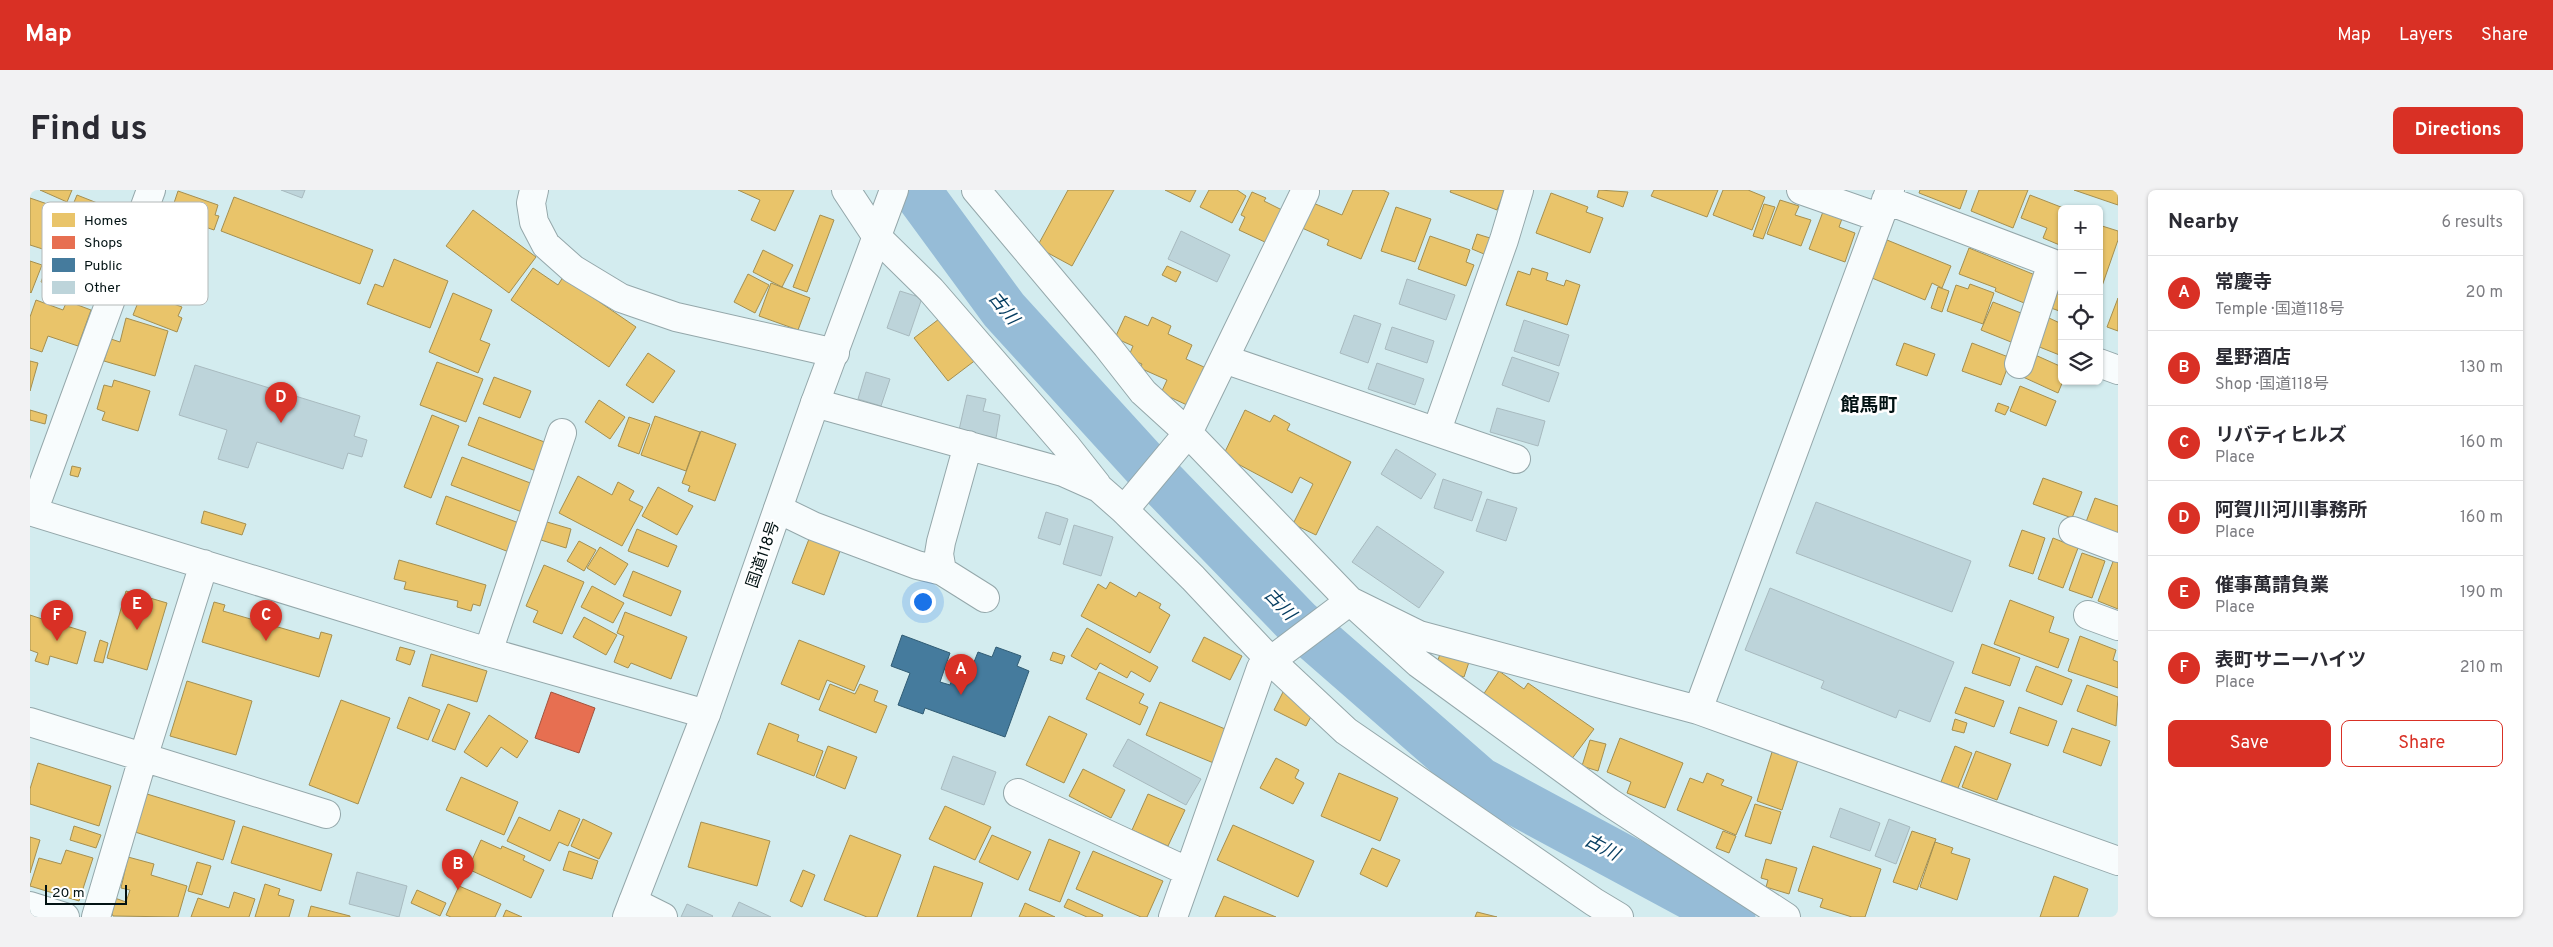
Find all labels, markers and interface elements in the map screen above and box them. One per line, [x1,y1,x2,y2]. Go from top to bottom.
text: Map [25,20,72,50]
text: Map [2337,24,2371,47]
text: Layers [2399,24,2453,47]
text: Share [2481,24,2528,47]
button: Directions [2393,107,2523,154]
text: Find us [30,108,148,152]
legend [42,202,208,305]
map controls [2058,205,2103,385]
button: + [2058,205,2103,250]
text: Nearby [2168,209,2239,236]
text: Homes [84,213,128,230]
text: 6 results [2441,213,2503,233]
text: Shops [84,235,123,252]
button: − [2058,250,2103,295]
text: Public [84,258,123,275]
text: 常慶寺 [2215,271,2272,295]
text: Other [84,280,121,297]
text: A [2178,283,2190,303]
text: 20 m [2466,283,2503,303]
water label: 古川 [983,288,1024,332]
button: locate [2058,295,2103,340]
text: Temple · 国道118号 [2215,300,2345,320]
button: layers [2058,340,2103,385]
text: 星野酒店 [2215,346,2291,370]
text: B [2178,358,2190,378]
text: 130 m [2460,358,2503,378]
text: Shop · 国道118号 [2215,375,2329,395]
pin: D [265,382,297,423]
district label: 館馬町 [1840,394,1898,418]
text: リバティヒルズ [2215,424,2347,448]
text: C [2179,433,2189,453]
text: 160 m [2460,433,2503,453]
text: Place [2215,448,2255,468]
text: 阿賀川河川事務所 [2215,499,2367,523]
text: D [2178,508,2190,528]
text: 160 m [2460,508,2503,528]
street label: 国道118号 [743,518,785,591]
text: Place [2215,523,2255,543]
text: 催事萬請負業 [2215,574,2329,598]
text: E [2179,583,2189,603]
text: 190 m [2460,583,2503,603]
water label: 古川 [1258,584,1301,627]
pin: E [121,589,153,630]
your location [910,589,936,615]
text: Place [2215,598,2255,618]
pin: F [41,600,73,641]
pin: C [250,600,282,641]
text: 表町サニーハイツ [2215,649,2366,673]
pin: A [945,654,977,695]
text: F [2179,658,2189,678]
text: 210 m [2460,658,2503,678]
text: Place [2215,673,2255,693]
button: Save [2168,720,2331,767]
button: Share [2341,720,2503,767]
water label: 古川 [1580,830,1624,868]
pin: B [442,849,474,890]
scale bar [45,882,128,905]
text: 20 m [52,885,85,902]

